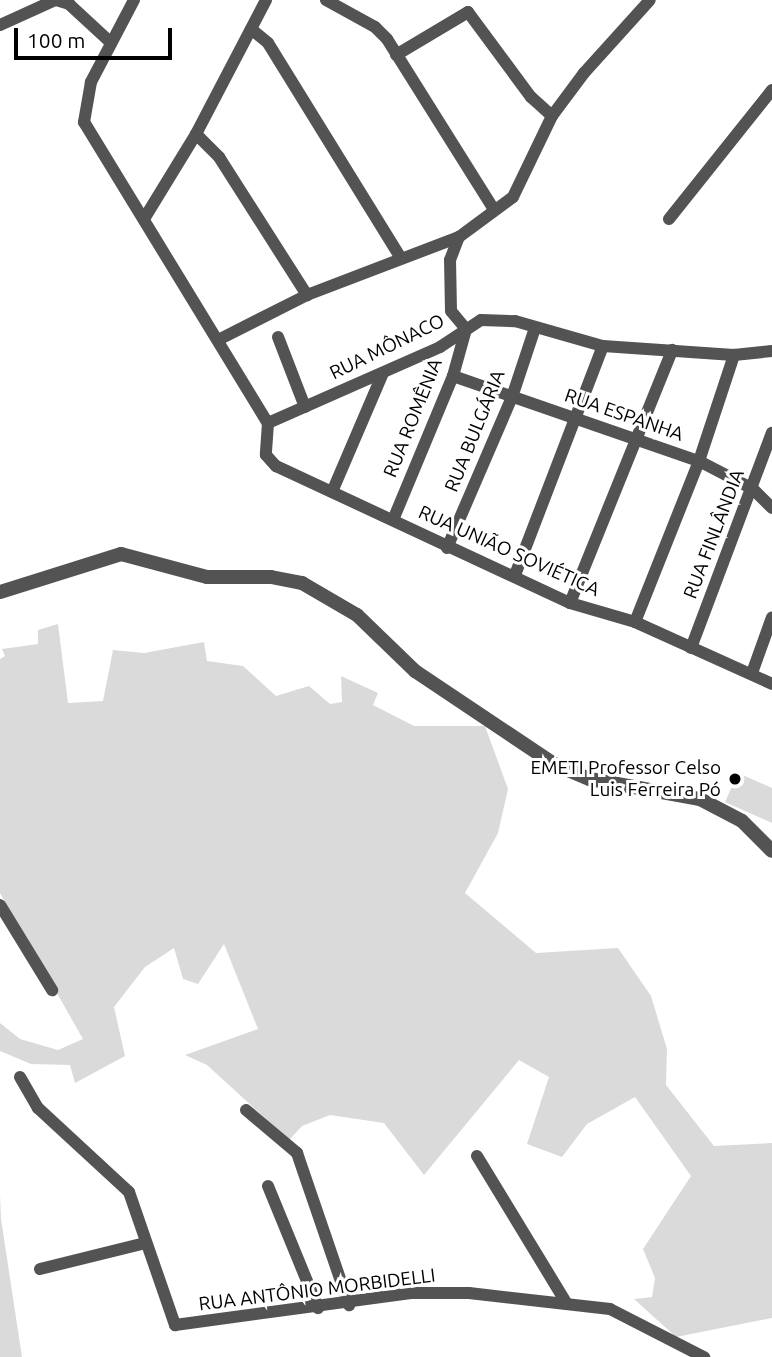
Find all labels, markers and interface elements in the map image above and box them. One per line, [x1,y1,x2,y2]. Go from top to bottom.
scale bar [18,14,175,58]
text: 100 m [27,28,85,52]
street label: RUA MÔNACO [326,309,448,385]
street label: RUA ROMÊNIA [379,355,447,481]
street label: RUA BULGÁRIA [440,367,510,495]
street label: RUA ESPANHA [562,384,686,446]
street label: RUA FINLÂNDIA [679,466,749,602]
street label: RUA UNIÃO SOVIÉTICA [415,501,603,601]
place label: EMETI Professor Celso Luis Ferreira Pó [530,757,721,801]
marker: EMETI Professor Celso Luis Ferreira Pó [727,771,743,787]
street label: RUA ANTÔNIO MORBIDELLI [197,1264,437,1316]

